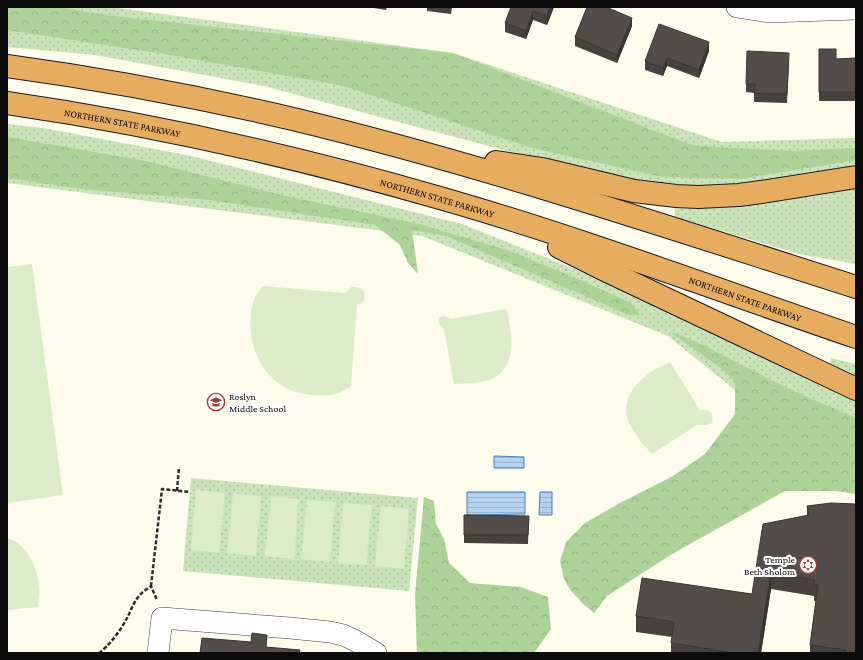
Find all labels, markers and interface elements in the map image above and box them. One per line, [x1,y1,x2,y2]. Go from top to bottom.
street label: NORTHERN STATE PARKWAY [63,107,182,140]
street label: NORTHERN STATE PARKWAY [379,176,496,220]
street label: NORTHERN STATE PARKWAY [687,274,803,324]
place label: Roslyn Middle School [229,391,286,414]
school or university icon: Roslyn Middle School [206,392,226,412]
place label: Temple Beth Sholom [744,554,796,577]
synagogue icon: Temple Beth Sholom [798,555,818,575]

